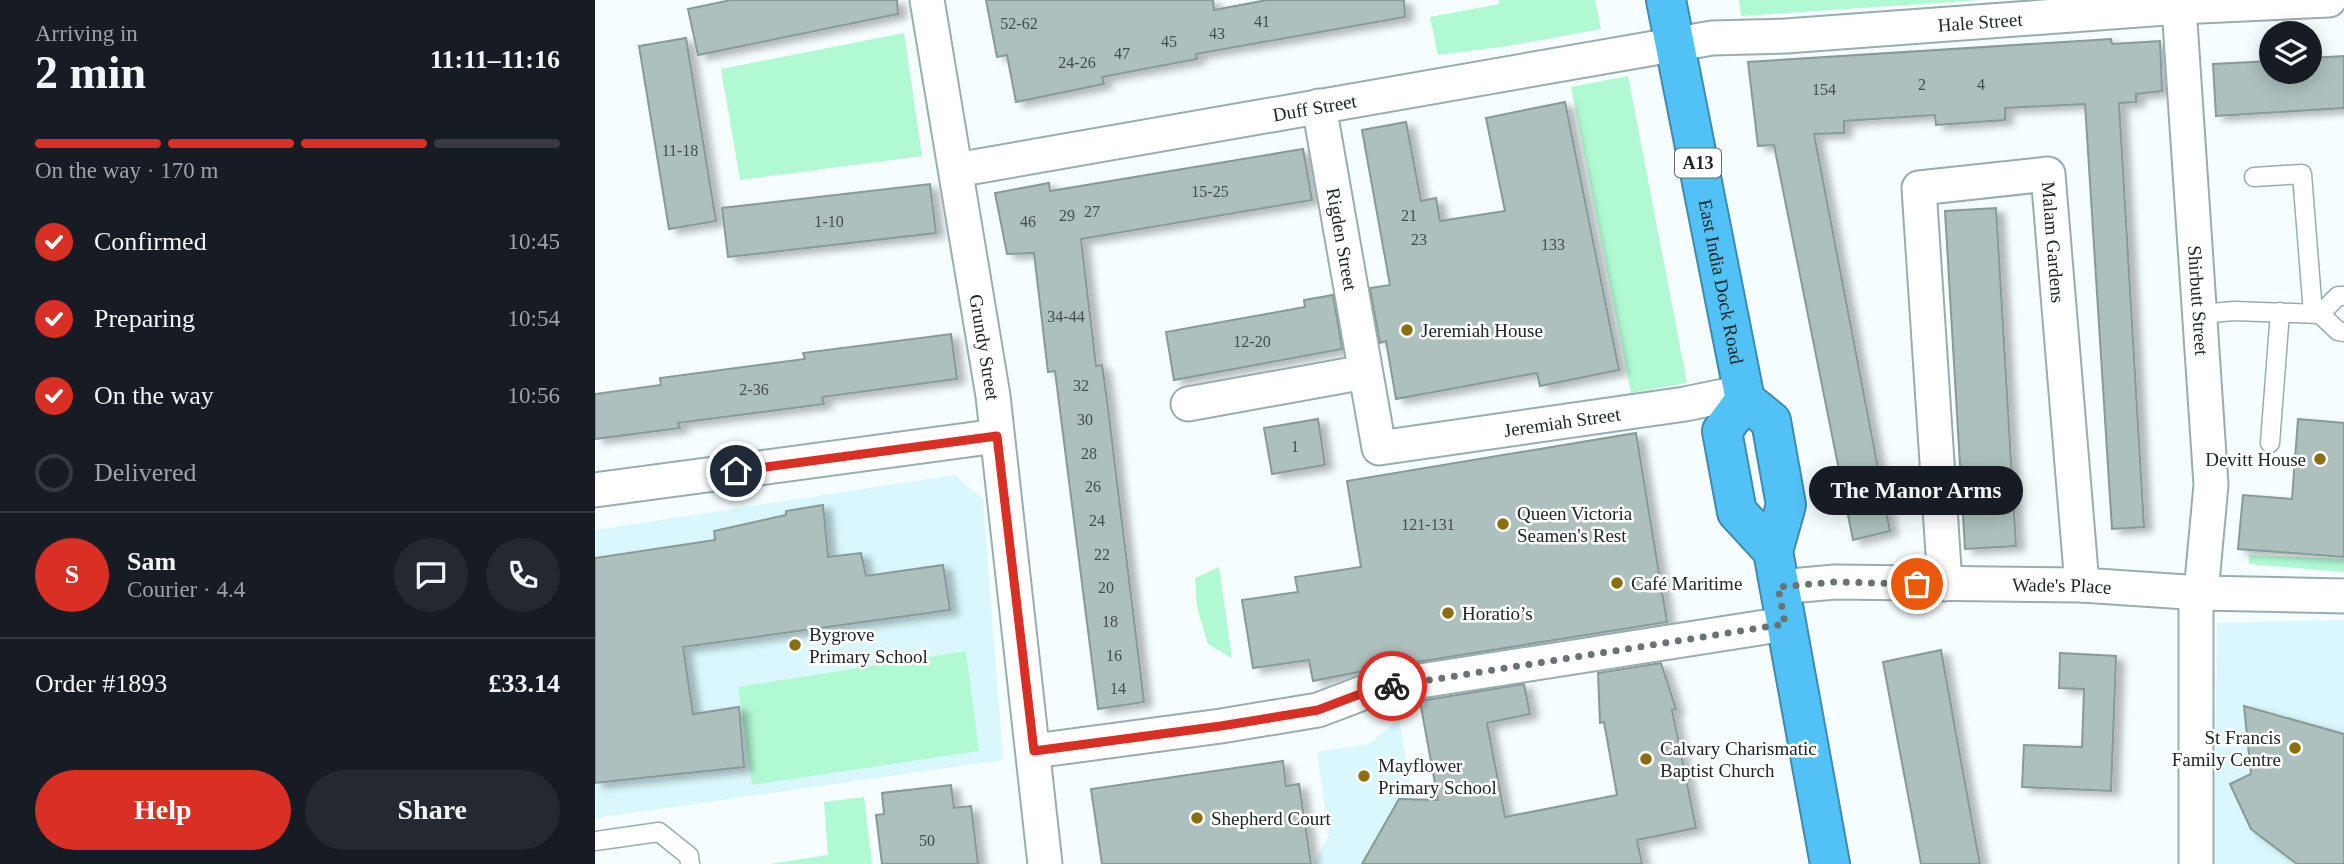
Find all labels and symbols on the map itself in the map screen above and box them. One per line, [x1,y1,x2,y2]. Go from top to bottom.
street label: Hale Street [1937,8,2024,35]
house number: 41 [1254,13,1270,30]
house number: 52-62 [1000,15,1038,32]
house number: 43 [1209,25,1225,42]
house number: 45 [1161,33,1177,50]
house number: 47 [1114,45,1130,62]
house number: 24-26 [1058,54,1096,71]
house number: 2 [1918,76,1926,93]
house number: 4 [1977,76,1985,93]
house number: 154 [1812,81,1836,98]
street label: Duff Street [1271,90,1359,125]
house number: 11-18 [662,142,698,159]
road number: A13 [1675,148,1721,178]
street label: Malam Gardens [2038,181,2069,304]
house number: 15-25 [1191,183,1229,200]
street label: Rigden Street [1323,186,1362,293]
street label: East India Dock Road [1695,197,1748,366]
house number: 27 [1084,203,1100,220]
house number: 29 [1059,207,1075,224]
house number: 21 [1401,207,1417,224]
house number: 1-10 [814,213,844,230]
house number: 46 [1020,213,1036,230]
house number: 23 [1411,231,1427,248]
house number: 133 [1541,236,1565,253]
street label: Shirbutt Street [2184,245,2213,357]
street label: Grundy Street [966,293,1004,402]
house number: 34-44 [1047,308,1085,325]
place label: Jeremiah House [1421,320,1543,341]
marker: Jeremiah House [1399,322,1415,338]
house number: 12-20 [1233,333,1271,350]
house number: 32 [1073,377,1089,394]
house number: 2-36 [739,381,769,398]
street label: Jeremiah Street [1502,403,1622,440]
house number: 30 [1077,411,1093,428]
house number: 1 [1291,438,1299,455]
pin [706,441,766,501]
house number: 28 [1081,445,1097,462]
place label: Devitt House [2205,449,2306,470]
marker: Devitt House [2312,451,2328,467]
callout: The Manor Arms [1810,465,2024,514]
house number: 26 [1085,478,1101,495]
place label: Queen Victoria Seamen's Rest [1517,503,1633,546]
house number: 24 [1089,512,1105,529]
house number: 121-131 [1401,516,1455,533]
marker: Queen Victoria Seamen's Rest [1495,516,1511,532]
house number: 22 [1094,546,1110,563]
pin [1887,554,1947,614]
place label: Café Maritime [1631,573,1742,594]
street label: Wade's Place [2012,574,2112,597]
marker: Café Maritime [1609,575,1625,591]
house number: 20 [1098,579,1114,596]
place label: Horatio’s [1462,603,1533,624]
marker: Horatio’s [1440,605,1456,621]
house number: 18 [1102,613,1118,630]
place label: Bygrove Primary School [809,624,928,667]
marker: Bygrove Primary School [787,637,803,653]
house number: 16 [1106,647,1122,664]
courier [1357,651,1427,721]
house number: 14 [1110,680,1126,697]
place label: St Francis Family Centre [2172,727,2281,770]
place label: Calvary Charismatic Baptist Church [1660,738,1817,781]
marker: St Francis Family Centre [2287,740,2303,756]
marker: Calvary Charismatic Baptist Church [1638,751,1654,767]
place label: Mayflower Primary School [1378,755,1497,798]
marker: Mayflower Primary School [1356,768,1372,784]
place label: Shepherd Court [1211,808,1332,829]
marker: Shepherd Court [1189,810,1205,826]
house number: 50 [919,832,935,849]

